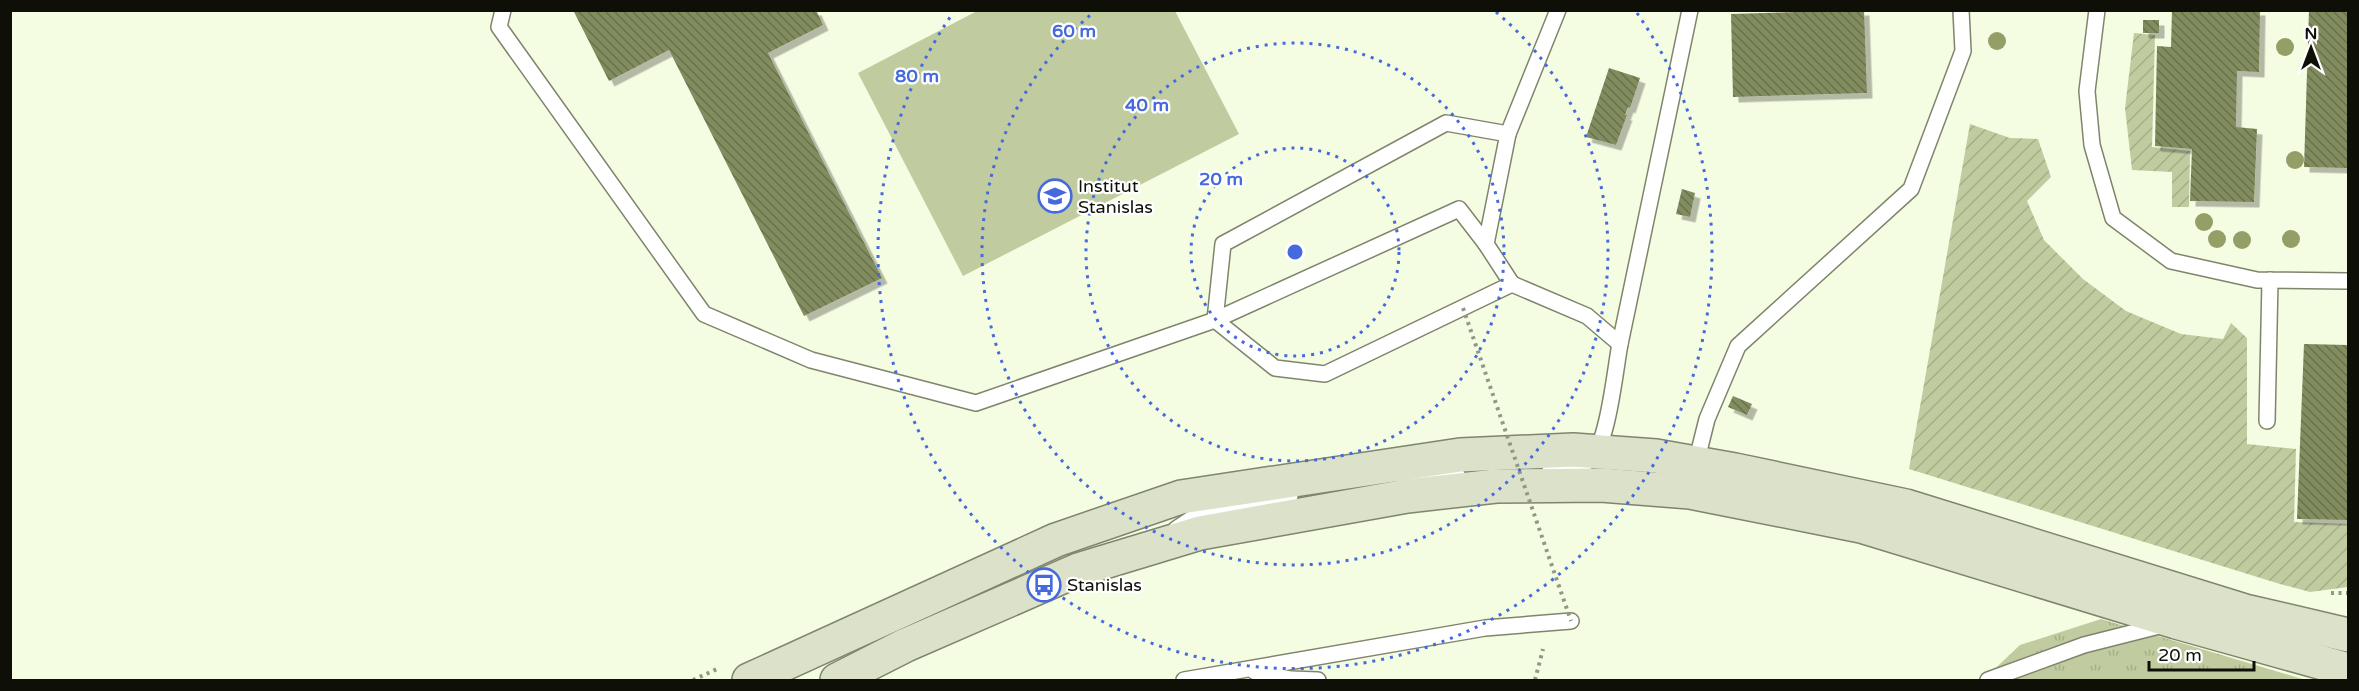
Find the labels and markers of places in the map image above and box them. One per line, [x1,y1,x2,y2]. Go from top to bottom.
place label: Institut Stanislas [1078,175,1153,218]
school or university icon: Institut Stanislas [1037,178,1073,214]
centre of rings [1285,242,1305,262]
bus stop icon: Stanislas [1026,567,1062,603]
place label: Stanislas [1067,574,1142,596]

